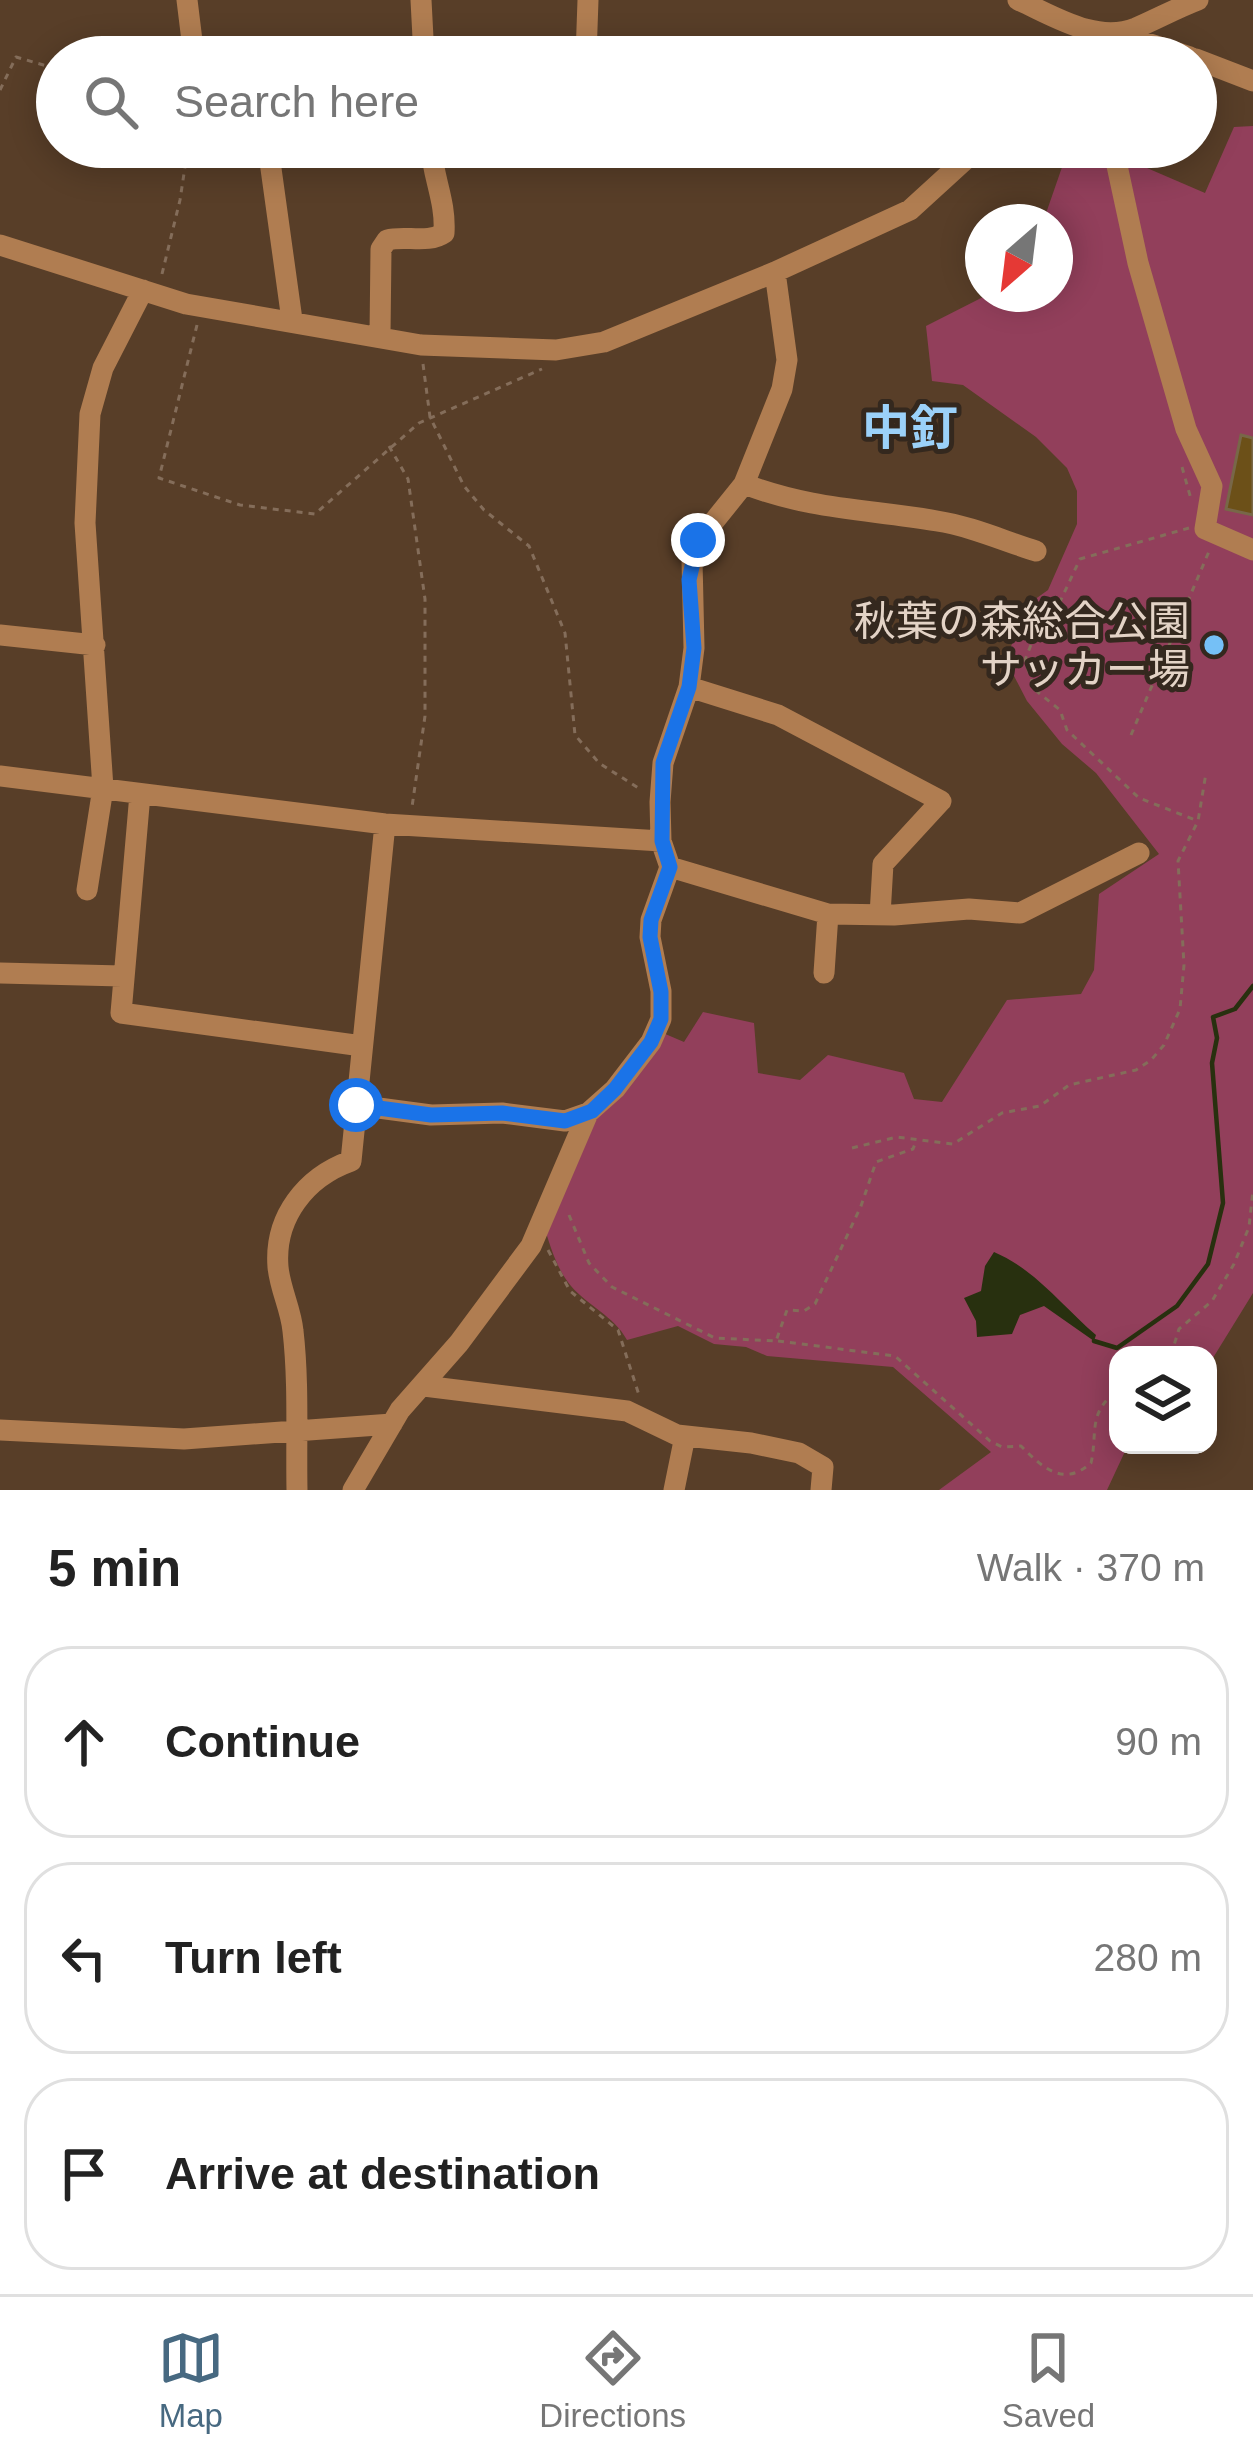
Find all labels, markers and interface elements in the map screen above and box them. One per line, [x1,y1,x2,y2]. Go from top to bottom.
search box [36,36,1217,168]
icon: search [78,69,144,135]
text: Search here [174,76,419,127]
north arrow [965,204,1073,312]
district label: 中釘 [862,402,958,455]
route end [671,513,725,567]
place label: 秋葉の森総合公園 サッカー場 [854,598,1190,693]
marker: 秋葉の森総合公園 サッカー場 [1201,632,1227,658]
route start [329,1078,383,1132]
map controls [1109,1346,1217,1454]
button: layers [1109,1346,1217,1454]
text: 5 min [48,1540,181,1597]
text: Walk · 370 m [977,1546,1205,1589]
icon: ahead [51,1709,117,1775]
text: Continue [165,1716,360,1767]
text: 90 m [1115,1720,1202,1763]
icon: left [51,1925,117,1991]
text: Turn left [165,1932,342,1983]
text: 280 m [1094,1936,1202,1979]
icon: arrive [51,2141,117,2207]
text: Arrive at destination [165,2148,600,2199]
tab: Map [158,2325,224,2435]
tab: Directions [539,2325,686,2435]
tab: Saved [1002,2325,1095,2435]

